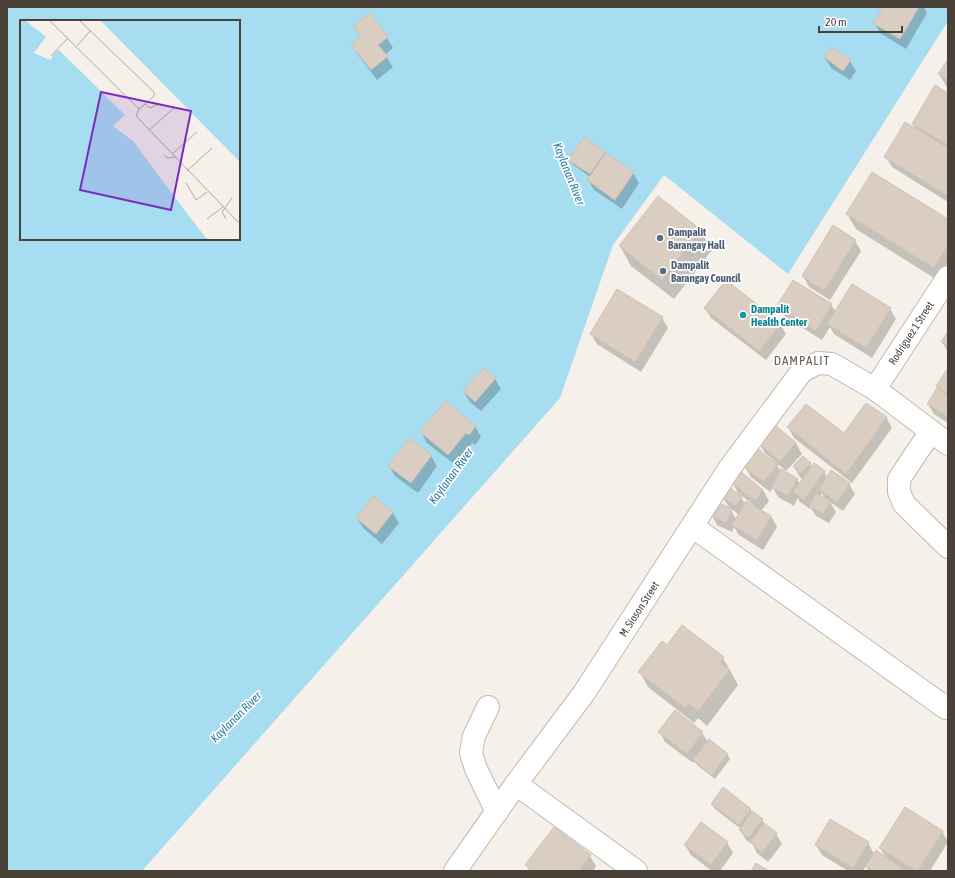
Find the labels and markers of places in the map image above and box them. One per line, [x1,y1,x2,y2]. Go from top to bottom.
place label: Dampalit Barangay Hall [668,226,726,251]
marker: Dampalit Barangay Hall [655,233,665,243]
place label: Dampalit Barangay Council [671,259,742,284]
marker: Dampalit Barangay Council [658,266,668,276]
place label: Dampalit Health Center [751,303,808,328]
marker: Dampalit Health Center [738,310,748,320]

